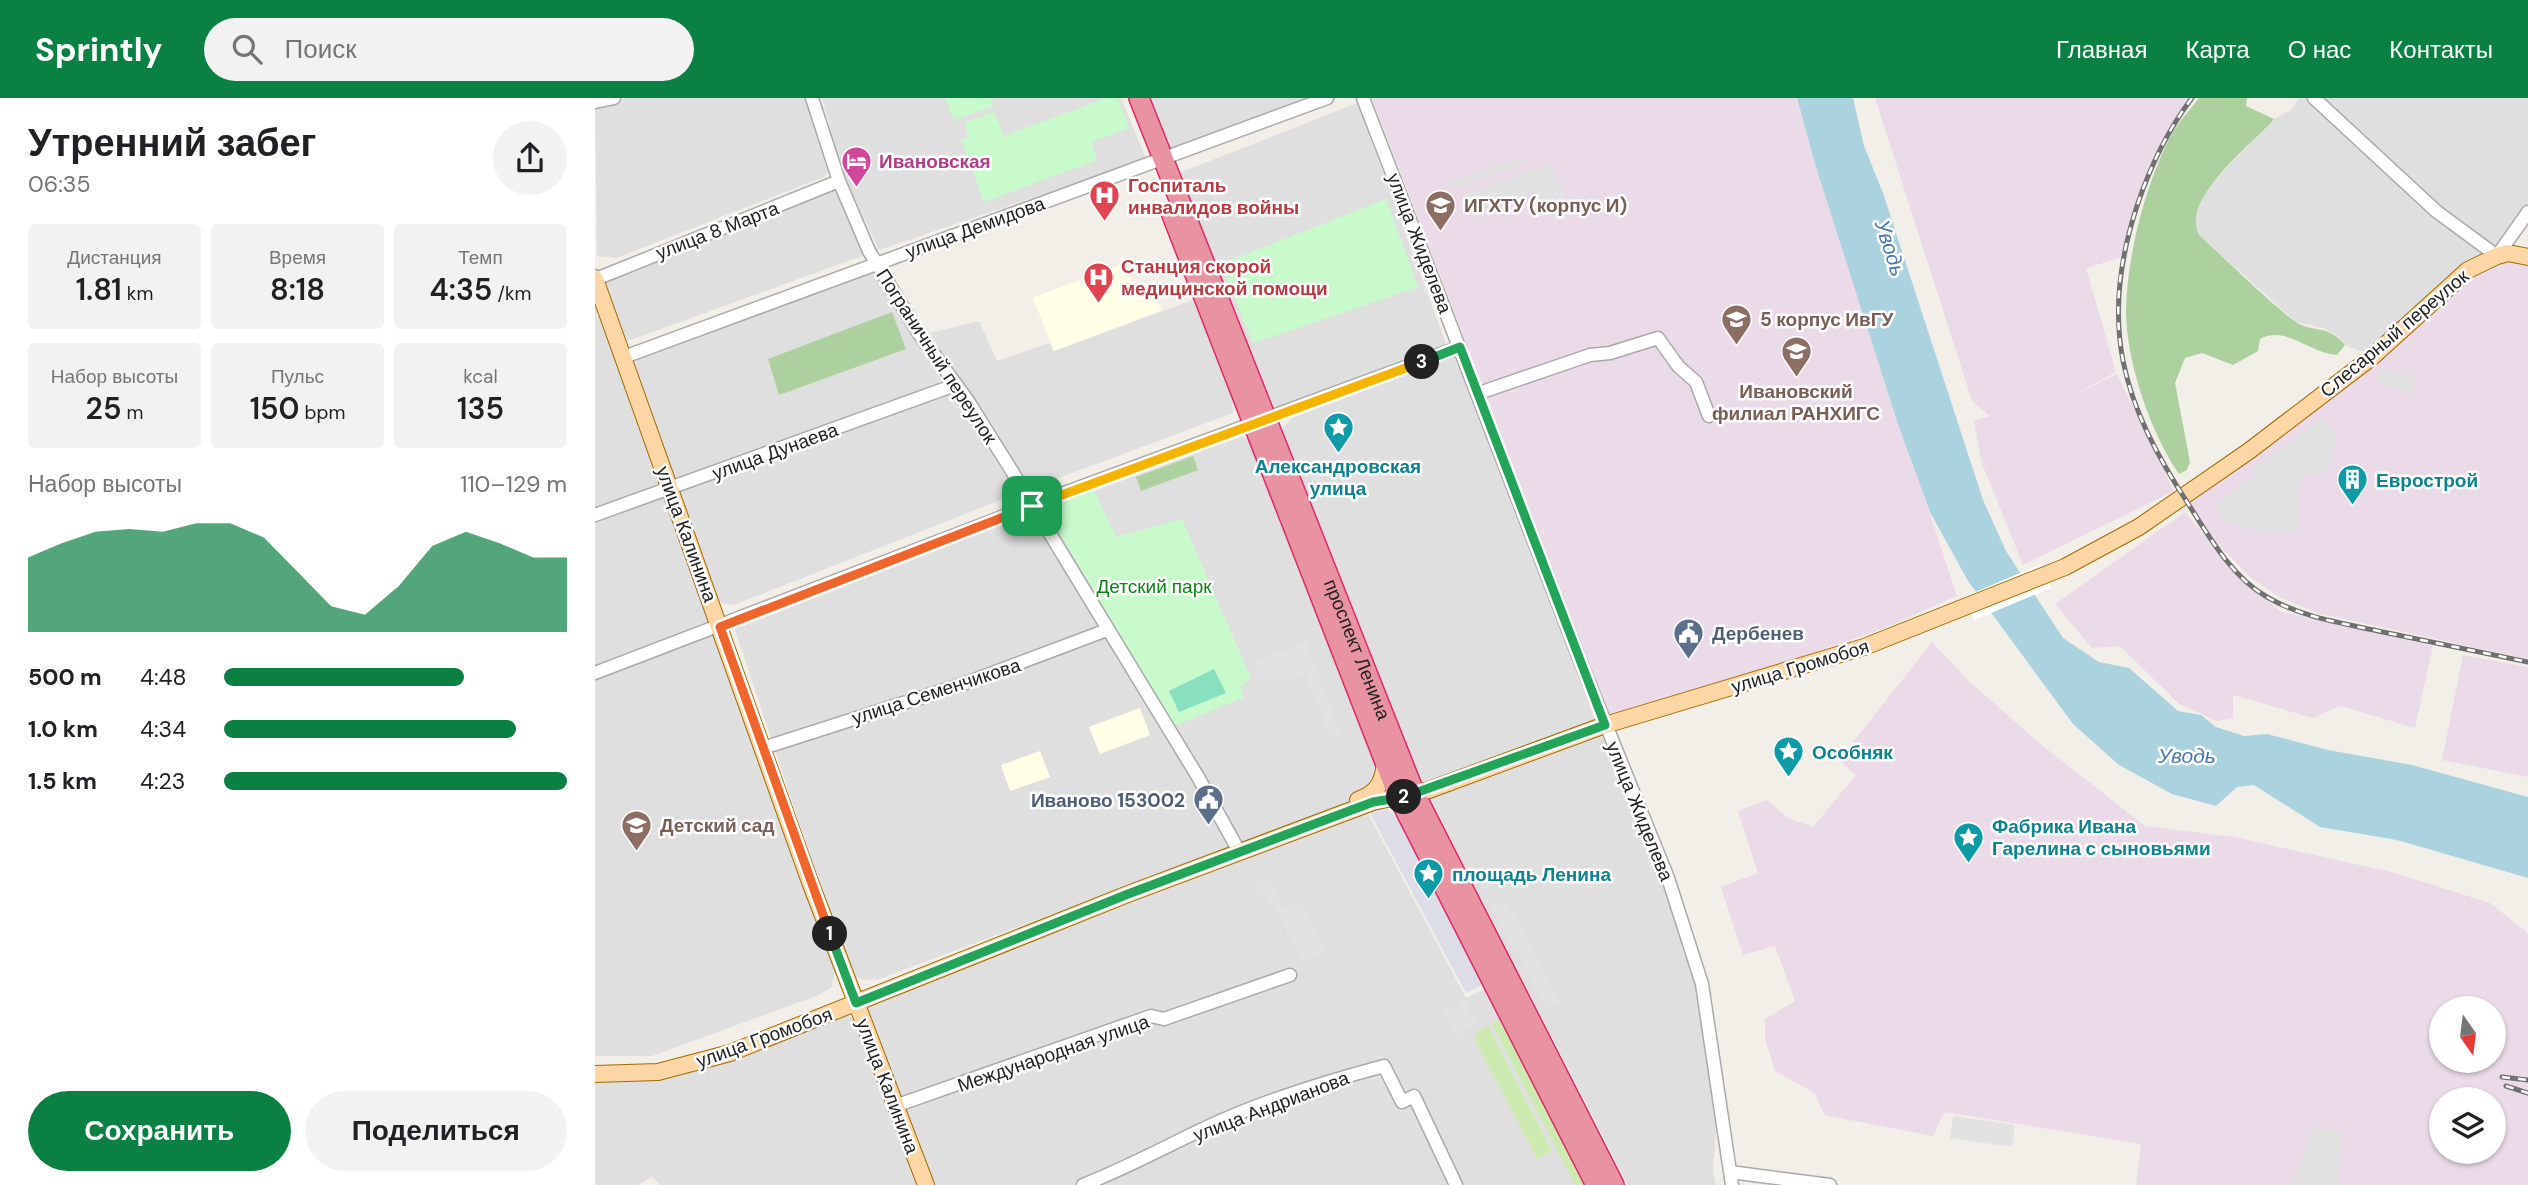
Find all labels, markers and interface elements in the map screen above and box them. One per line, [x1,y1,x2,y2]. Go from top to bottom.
search box [204,18,694,81]
text: Sprintly [35,28,162,71]
icon: search [228,30,266,68]
text: Поиск [284,32,357,66]
text: Главная [2056,34,2147,65]
text: Карта [2185,34,2250,65]
text: О нас [2288,34,2351,65]
text: Контакты [2389,34,2493,65]
text: Утренний забег [28,118,316,168]
button: share [493,121,567,195]
hotel icon: Ивановская [839,144,873,188]
place label: Ивановская [879,149,991,174]
text: 06:35 [28,169,90,199]
street label: улица Жиделева [1381,169,1458,317]
place label: Госпиталь инвалидов войны [1128,173,1299,220]
hospital icon: Госпиталь инвалидов войны [1088,179,1122,223]
school or university icon: ИГХТУ (корпус И) [1424,188,1458,232]
street label: улица Демидова [902,191,1049,264]
place label: ИГХТУ (корпус И) [1464,193,1627,218]
street label: улица 8 Марта [652,195,783,265]
water label: Уводь [1867,215,1912,280]
text: Дистанция [67,245,162,270]
text: Время [269,245,326,270]
text: Темп [458,245,503,270]
place label: Станция скорой медицинской помощи [1121,254,1328,301]
hospital icon: Станция скорой медицинской помощи [1081,260,1115,304]
street label: Слесарный переулок [2315,263,2474,403]
street label: Пограничный переулок [871,264,1003,449]
text: 1.81 [76,270,122,309]
text: 8:18 [270,270,325,309]
text: 4:35 [430,270,492,309]
text: km [122,281,153,306]
text: /km [492,281,531,306]
school or university icon: 5 корпус ИвГУ [1720,302,1754,346]
place label: 5 корпус ИвГУ [1760,307,1893,332]
school or university icon: Ивановский филиал РАНХИГС [1779,335,1813,379]
pin: 3 [1405,344,1439,380]
text: 3 [1416,349,1427,374]
text: Набор высоты [51,364,178,389]
text: Пульс [271,364,324,389]
text: kcal [463,364,498,389]
place label: Ивановский филиал РАНХИГС [1712,379,1880,426]
text: 25 [86,389,121,428]
text: 150 [250,389,300,428]
text: 135 [457,389,504,428]
text: m [121,400,143,425]
text: bpm [300,400,345,425]
place icon: Александровская улица [1321,410,1355,454]
street label: улица Дунаева [709,417,842,486]
place label: Александровская улица [1255,454,1421,501]
street label: улица Калинина [650,463,723,606]
building icon: Еврострой [2336,463,2370,507]
place label: Еврострой [2376,468,2478,493]
text: Набор высоты [28,469,182,499]
text: 110–129 m [460,469,567,499]
pin [1002,476,1062,536]
icon: arrive [1013,487,1051,525]
park label: Детский парк [1096,574,1212,599]
street label: проспект Ленина [1318,575,1396,724]
public building icon: Дербенев [1672,616,1706,660]
place label: Дербенев [1712,621,1804,646]
street label: улица Громобоя [1728,634,1872,699]
street label: улица Семенчикова [849,652,1024,731]
text: 500 m [28,662,102,692]
text: 4:48 [140,662,187,692]
text: 1.0 km [28,714,98,744]
text: 4:34 [140,714,186,744]
place icon: Особняк [1772,735,1806,779]
street label: улица Жиделева [1600,738,1679,885]
place label: Особняк [1812,740,1893,765]
water label: Уводь [2157,742,2216,770]
text: 1.5 km [28,766,97,796]
text: 4:23 [140,766,185,796]
pin: 2 [1387,780,1421,814]
public building icon: Иваново 153002 [1191,783,1225,827]
text: 2 [1398,784,1409,809]
place label: Иваново 153002 [1031,788,1185,813]
school or university icon: Детский сад [620,808,654,852]
place label: Детский сад [660,813,774,838]
place label: Фабрика Ивана Гарелина с сыновьями [1992,814,2211,861]
place icon: Фабрика Ивана Гарелина с сыновьями [1952,820,1986,864]
place icon: площадь Ленина [1412,857,1446,901]
place label: площадь Ленина [1452,862,1611,887]
pin: 1 [813,916,847,952]
text: 1 [826,921,833,946]
north arrow [2429,996,2506,1073]
map controls [2429,996,2506,1164]
street label: улица Громобоя [693,1001,836,1074]
street label: Международная улица [954,1009,1153,1098]
street label: улица Калинина [850,1015,925,1158]
street label: улица Андрианова [1190,1065,1353,1148]
button: layers [2429,1087,2506,1164]
button: Сохранить [28,1091,291,1171]
button: Поделиться [305,1091,567,1171]

